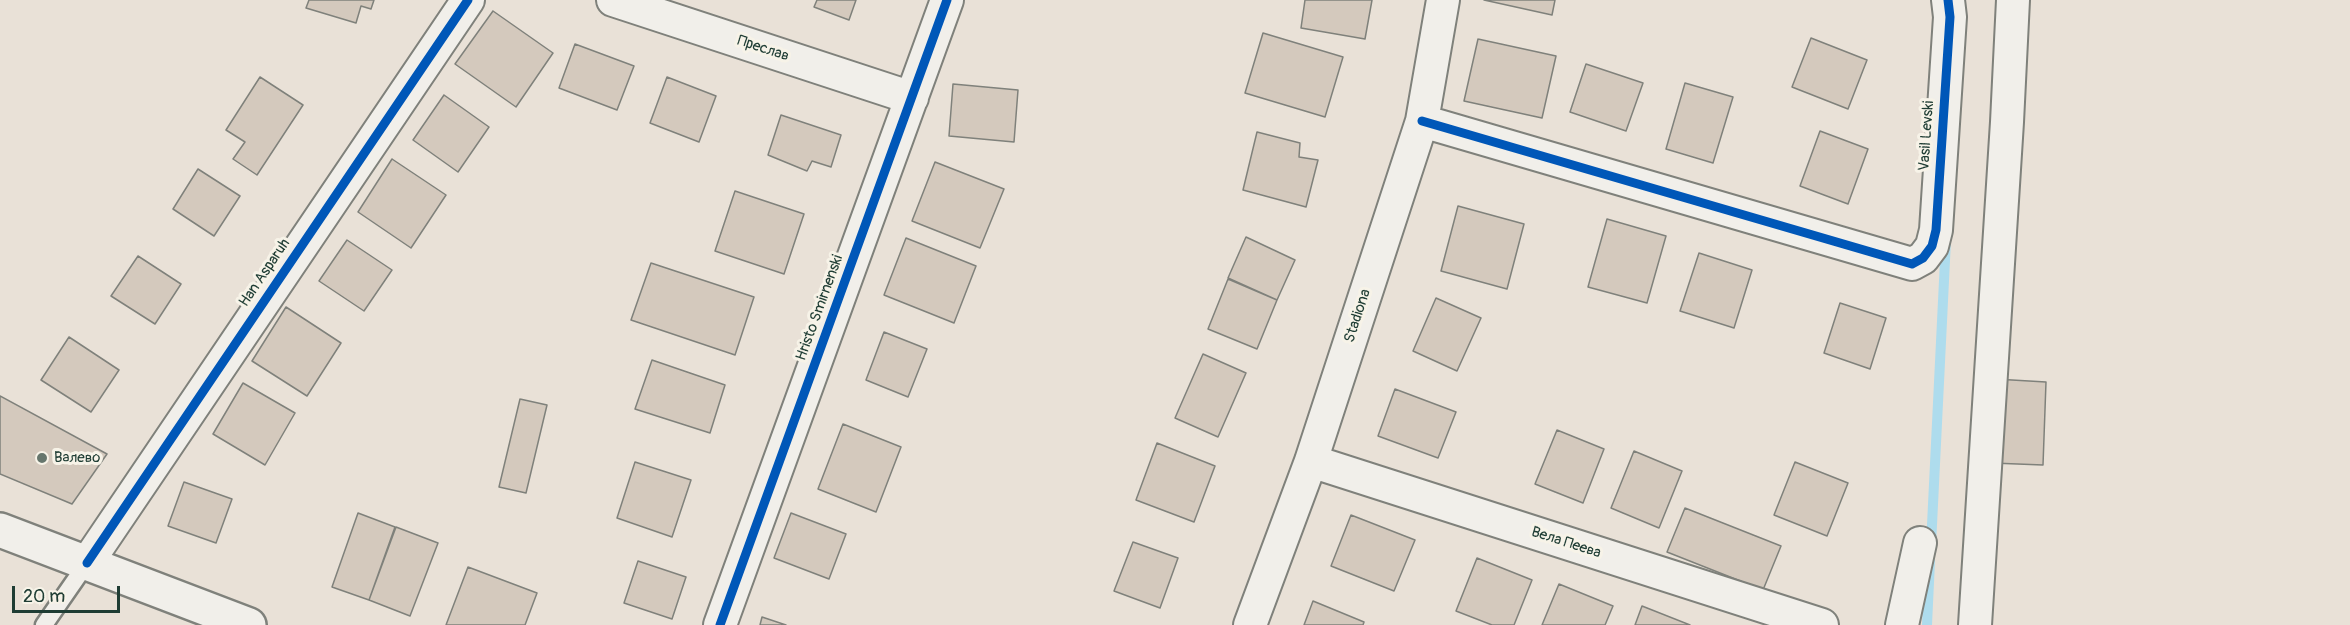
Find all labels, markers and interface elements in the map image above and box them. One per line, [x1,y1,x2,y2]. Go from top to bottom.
street label: Преслав [735,32,791,66]
street label: Vasil Levski [1916,100,1938,172]
street label: Han Asparuh [236,236,294,310]
street label: Hristo Smirnenski [793,253,847,363]
street label: Stadiona [1341,287,1375,345]
place label: Валево [54,449,100,467]
marker: Валево [35,451,49,465]
street label: Вела Пеева [1529,523,1603,563]
scale bar [15,574,123,612]
text: 20 m [23,585,65,608]

